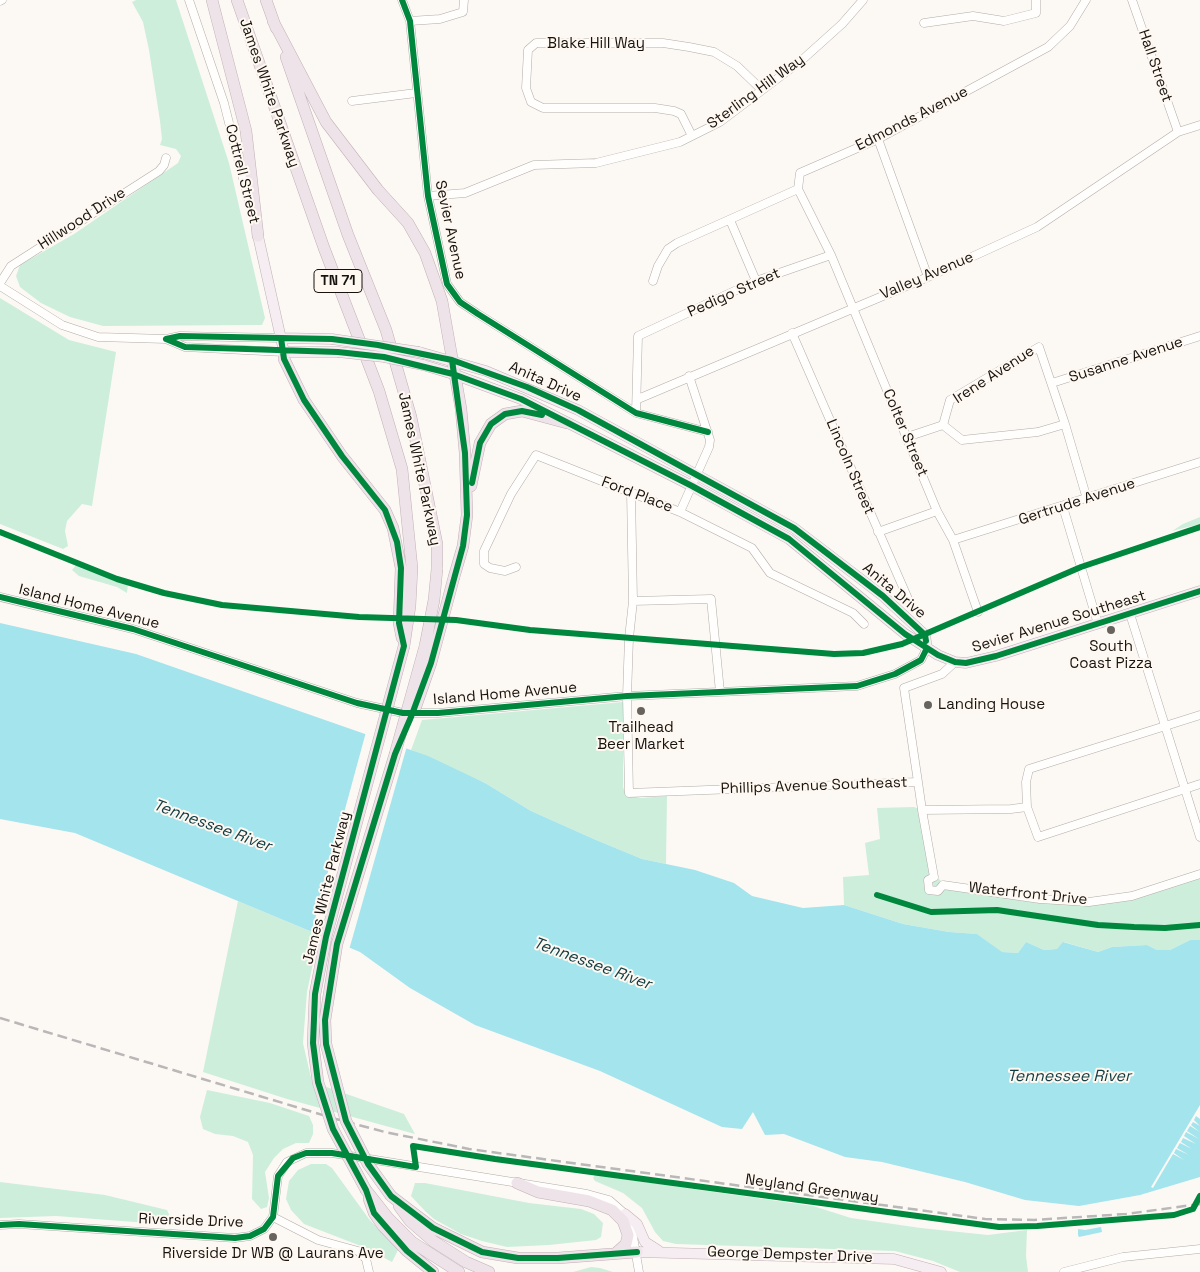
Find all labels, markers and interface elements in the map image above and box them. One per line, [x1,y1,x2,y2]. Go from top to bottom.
street label: James White Parkway [235,16,303,170]
street label: Hall Street [1134,27,1176,105]
street label: Blake Hill Way [547,35,645,53]
street label: Sterling Hill Way [704,51,808,133]
street label: Edmonds Avenue [853,83,971,155]
street label: Cottrell Street [221,122,263,226]
street label: Sevier Avenue [431,179,469,281]
street label: Hillwood Drive [35,184,129,254]
street label: Valley Avenue [878,248,976,304]
street label: Pedigo Street [685,265,783,321]
road number: TN 71 [314,270,362,292]
street label: Susanne Avenue [1067,333,1185,387]
street label: Irene Avenue [950,342,1038,408]
street label: Anita Drive [506,358,584,406]
street label: Colter Street [878,386,932,480]
street label: James White Parkway [394,390,444,548]
street label: Lincoln Street [822,417,878,517]
street label: Ford Place [599,473,675,517]
street label: Gertrude Avenue [1016,475,1138,529]
street label: Anita Drive [858,559,930,623]
street label: Island Home Avenue [17,581,161,633]
street label: Sevier Avenue Southeast [970,587,1148,657]
marker: South Coast Pizza [1105,624,1117,636]
place label: South Coast Pizza [1070,638,1152,673]
street label: Island Home Avenue [432,679,578,709]
place label: Landing House [938,696,1045,714]
marker: Landing House [922,699,934,711]
marker: Trailhead Beer Market [635,705,647,717]
place label: Trailhead Beer Market [597,719,685,754]
street label: Phillips Avenue Southeast [720,774,908,798]
water label: Tennessee River [150,796,274,856]
street label: James White Parkway [299,810,355,966]
street label: Waterfront Drive [968,879,1088,909]
water label: Tennessee River [530,934,654,994]
water label: Tennessee River [1007,1067,1131,1087]
street label: Neyland Greenway [744,1171,880,1207]
street label: Riverside Drive [138,1210,244,1232]
marker: Riverside Dr WB @ Laurans Ave [267,1231,279,1243]
street label: George Dempster Drive [707,1243,873,1267]
place label: Riverside Dr WB @ Laurans Ave [162,1245,384,1263]

